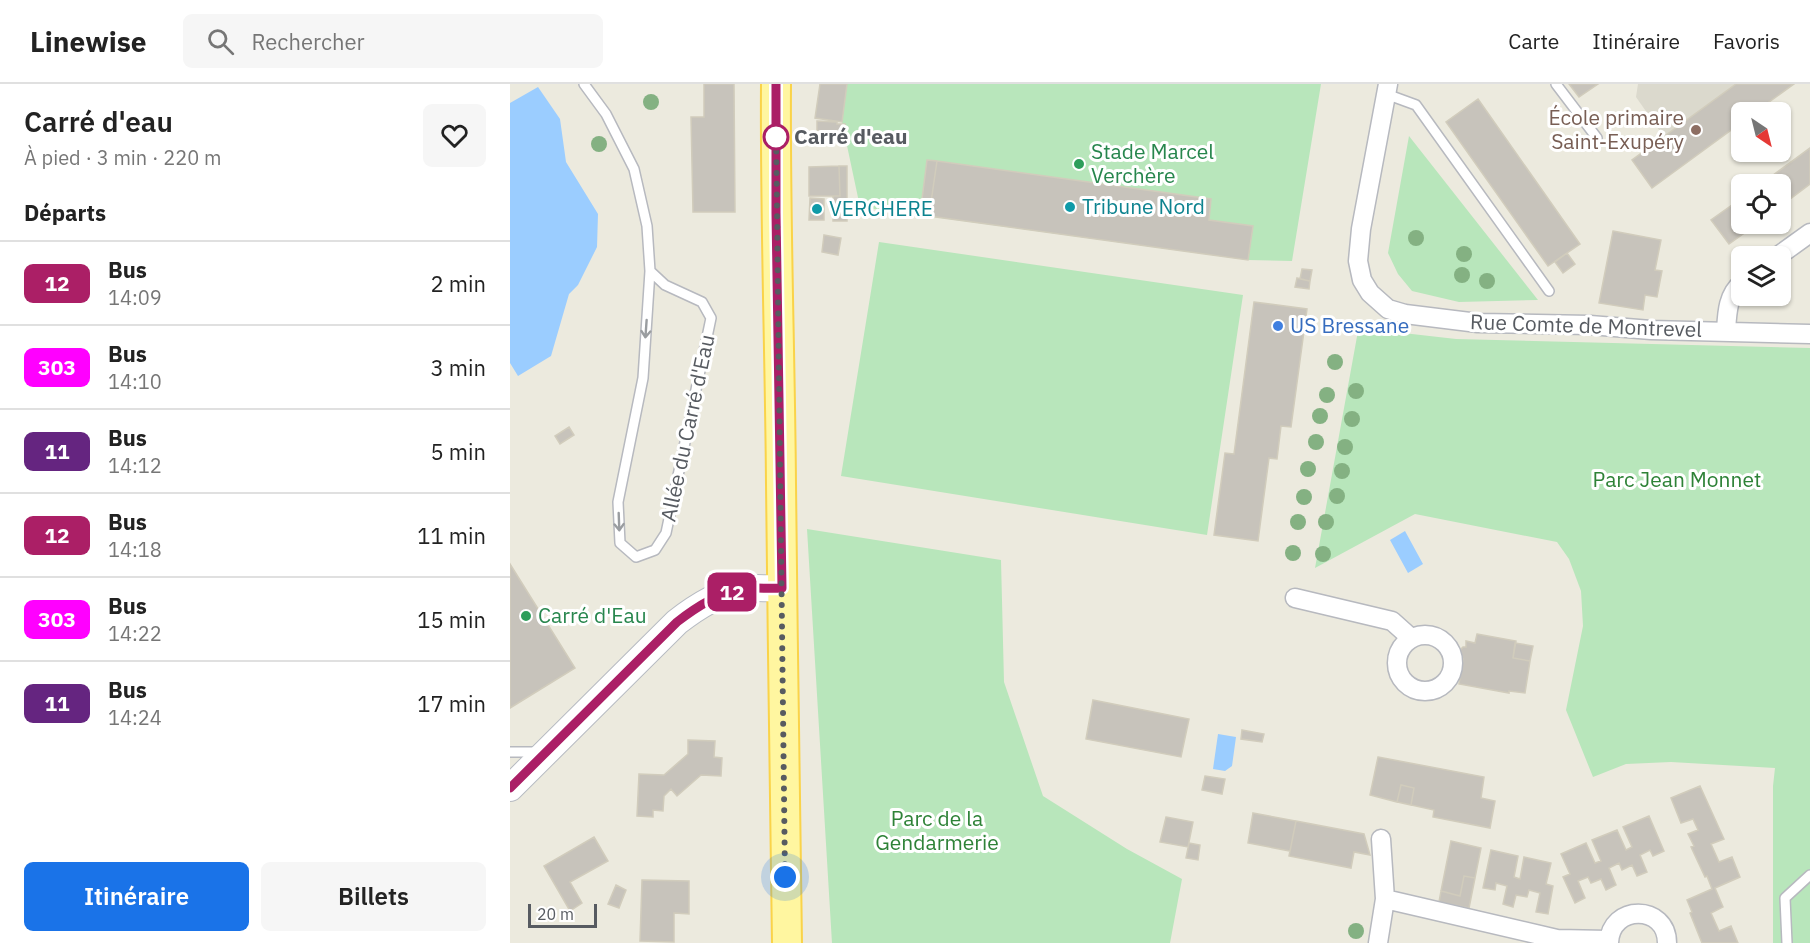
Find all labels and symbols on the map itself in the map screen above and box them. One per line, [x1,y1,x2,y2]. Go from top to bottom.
north arrow [1731,102,1791,162]
place label: École primaire Saint-Exupéry [1549,103,1685,155]
place label: Carré d'eau [794,122,907,150]
marker: École primaire Saint-Exupéry [1689,123,1703,137]
marker: Carré d'eau [763,124,789,150]
place label: Stade Marcel Verchère [1091,137,1214,189]
marker: Stade Marcel Verchère [1072,157,1086,171]
place label: Tribune Nord [1082,192,1205,220]
place label: VERCHERE [829,194,933,222]
marker: Tribune Nord [1063,200,1077,214]
marker: VERCHERE [810,202,824,216]
street label: Rue Comte de Montrevel [1470,307,1703,343]
place label: US Bressane [1290,311,1409,339]
one-way arrow [640,319,651,339]
marker: US Bressane [1271,319,1285,333]
street label: Allée du Carré d'Eau [654,332,721,524]
park label: Parc Jean Monnet [1593,465,1761,493]
one-way arrow [614,511,625,531]
line badge: 12 [705,572,759,612]
place label: Carré d'Eau [538,601,647,629]
marker: Carré d'Eau [519,609,533,623]
park label: Parc de la Gendarmerie [875,804,999,856]
your location [770,862,800,892]
scale bar [528,901,597,928]

